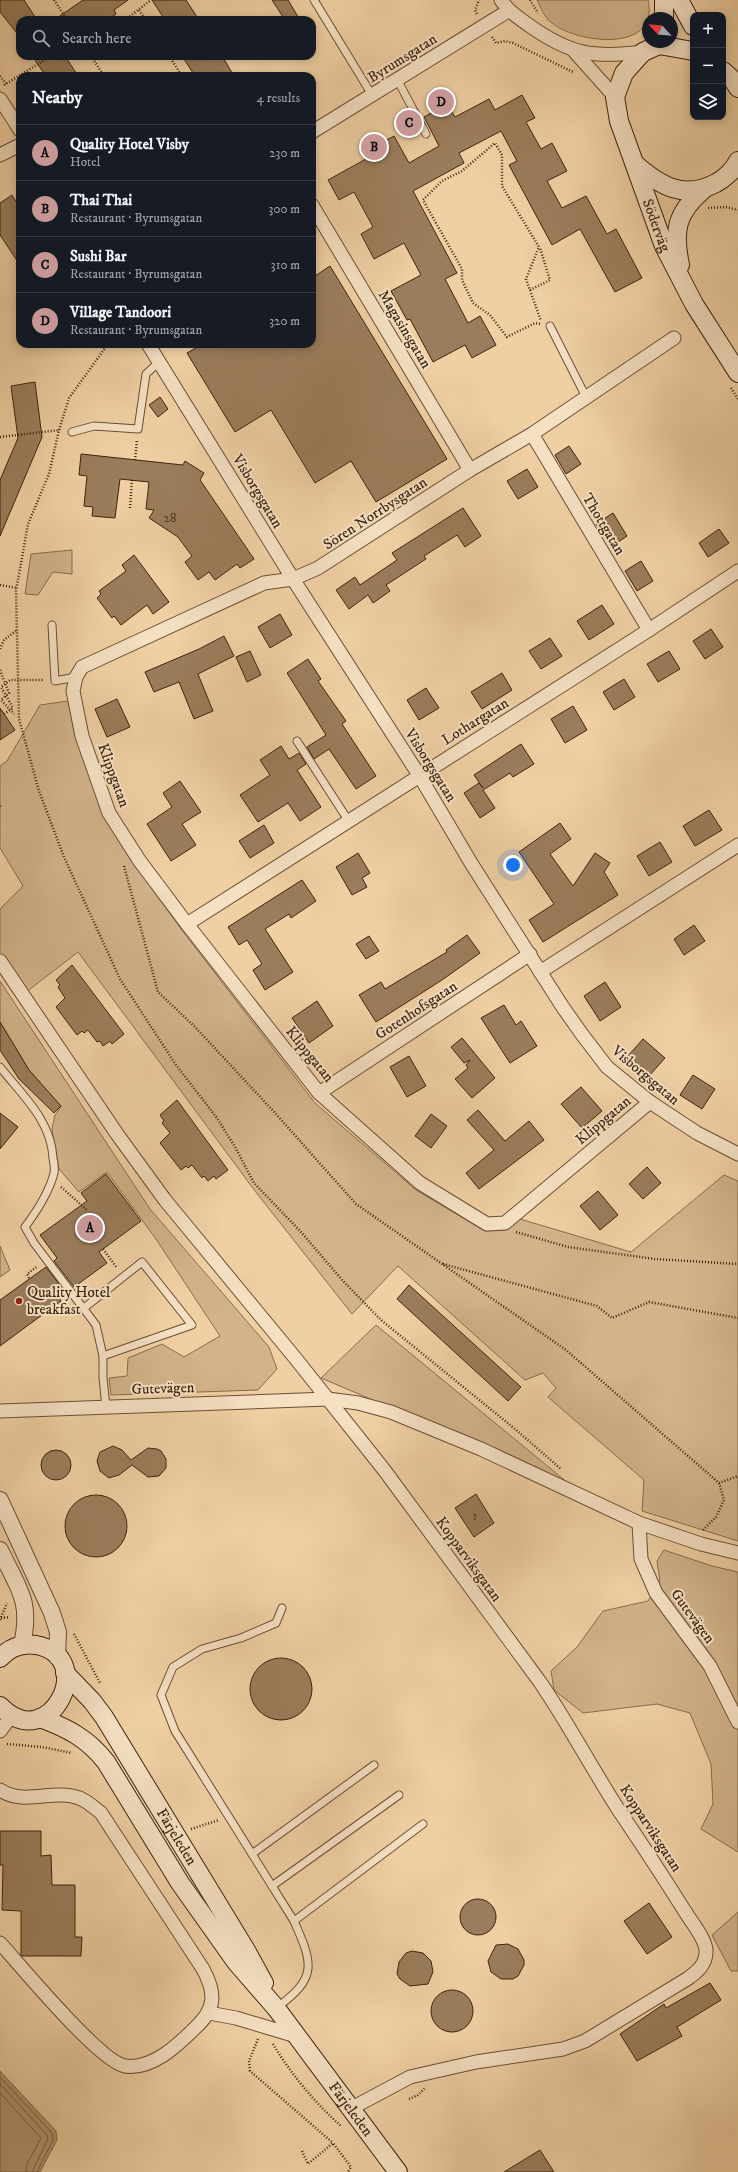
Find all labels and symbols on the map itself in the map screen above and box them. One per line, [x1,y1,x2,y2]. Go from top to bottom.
north arrow [642,12,678,48]
street label: Byrumsgatan [364,30,441,87]
pin: D [428,87,454,117]
pin: C [396,108,422,138]
pin: B [361,132,387,162]
street label: Söderväg [638,196,675,256]
street label: Magasinsgatan [374,287,436,372]
street label: Visborgsgatan [228,450,287,532]
street label: Sören Norrbysgatan [320,473,431,554]
street label: Thottgatan [578,490,630,559]
house number: 28 [164,510,176,526]
street label: Lothargatan [438,693,512,749]
street label: Visborgsgatan [400,724,461,806]
street label: Klippgatan [93,741,134,810]
your location [503,855,523,875]
street label: Gotenhofsgatan [372,977,461,1044]
street label: Klippgatan [281,1022,338,1086]
street label: Visborgsgatan [607,1041,684,1109]
street label: Klippgatan [572,1092,635,1149]
pin: A [77,1213,103,1243]
place label: Quality Hotel breakfast [27,1283,111,1319]
marker: Quality Hotel breakfast [14,1296,24,1306]
street label: Gutevägen [131,1378,195,1399]
house number: 1 [473,1508,478,1524]
street label: Kopparviksgatan [431,1513,506,1606]
street label: Gutevägen [666,1585,719,1648]
street label: Kopparviksgatan [615,1781,686,1876]
street label: Färjeleden [152,1805,201,1869]
street label: Färjeleden [324,2078,377,2140]

